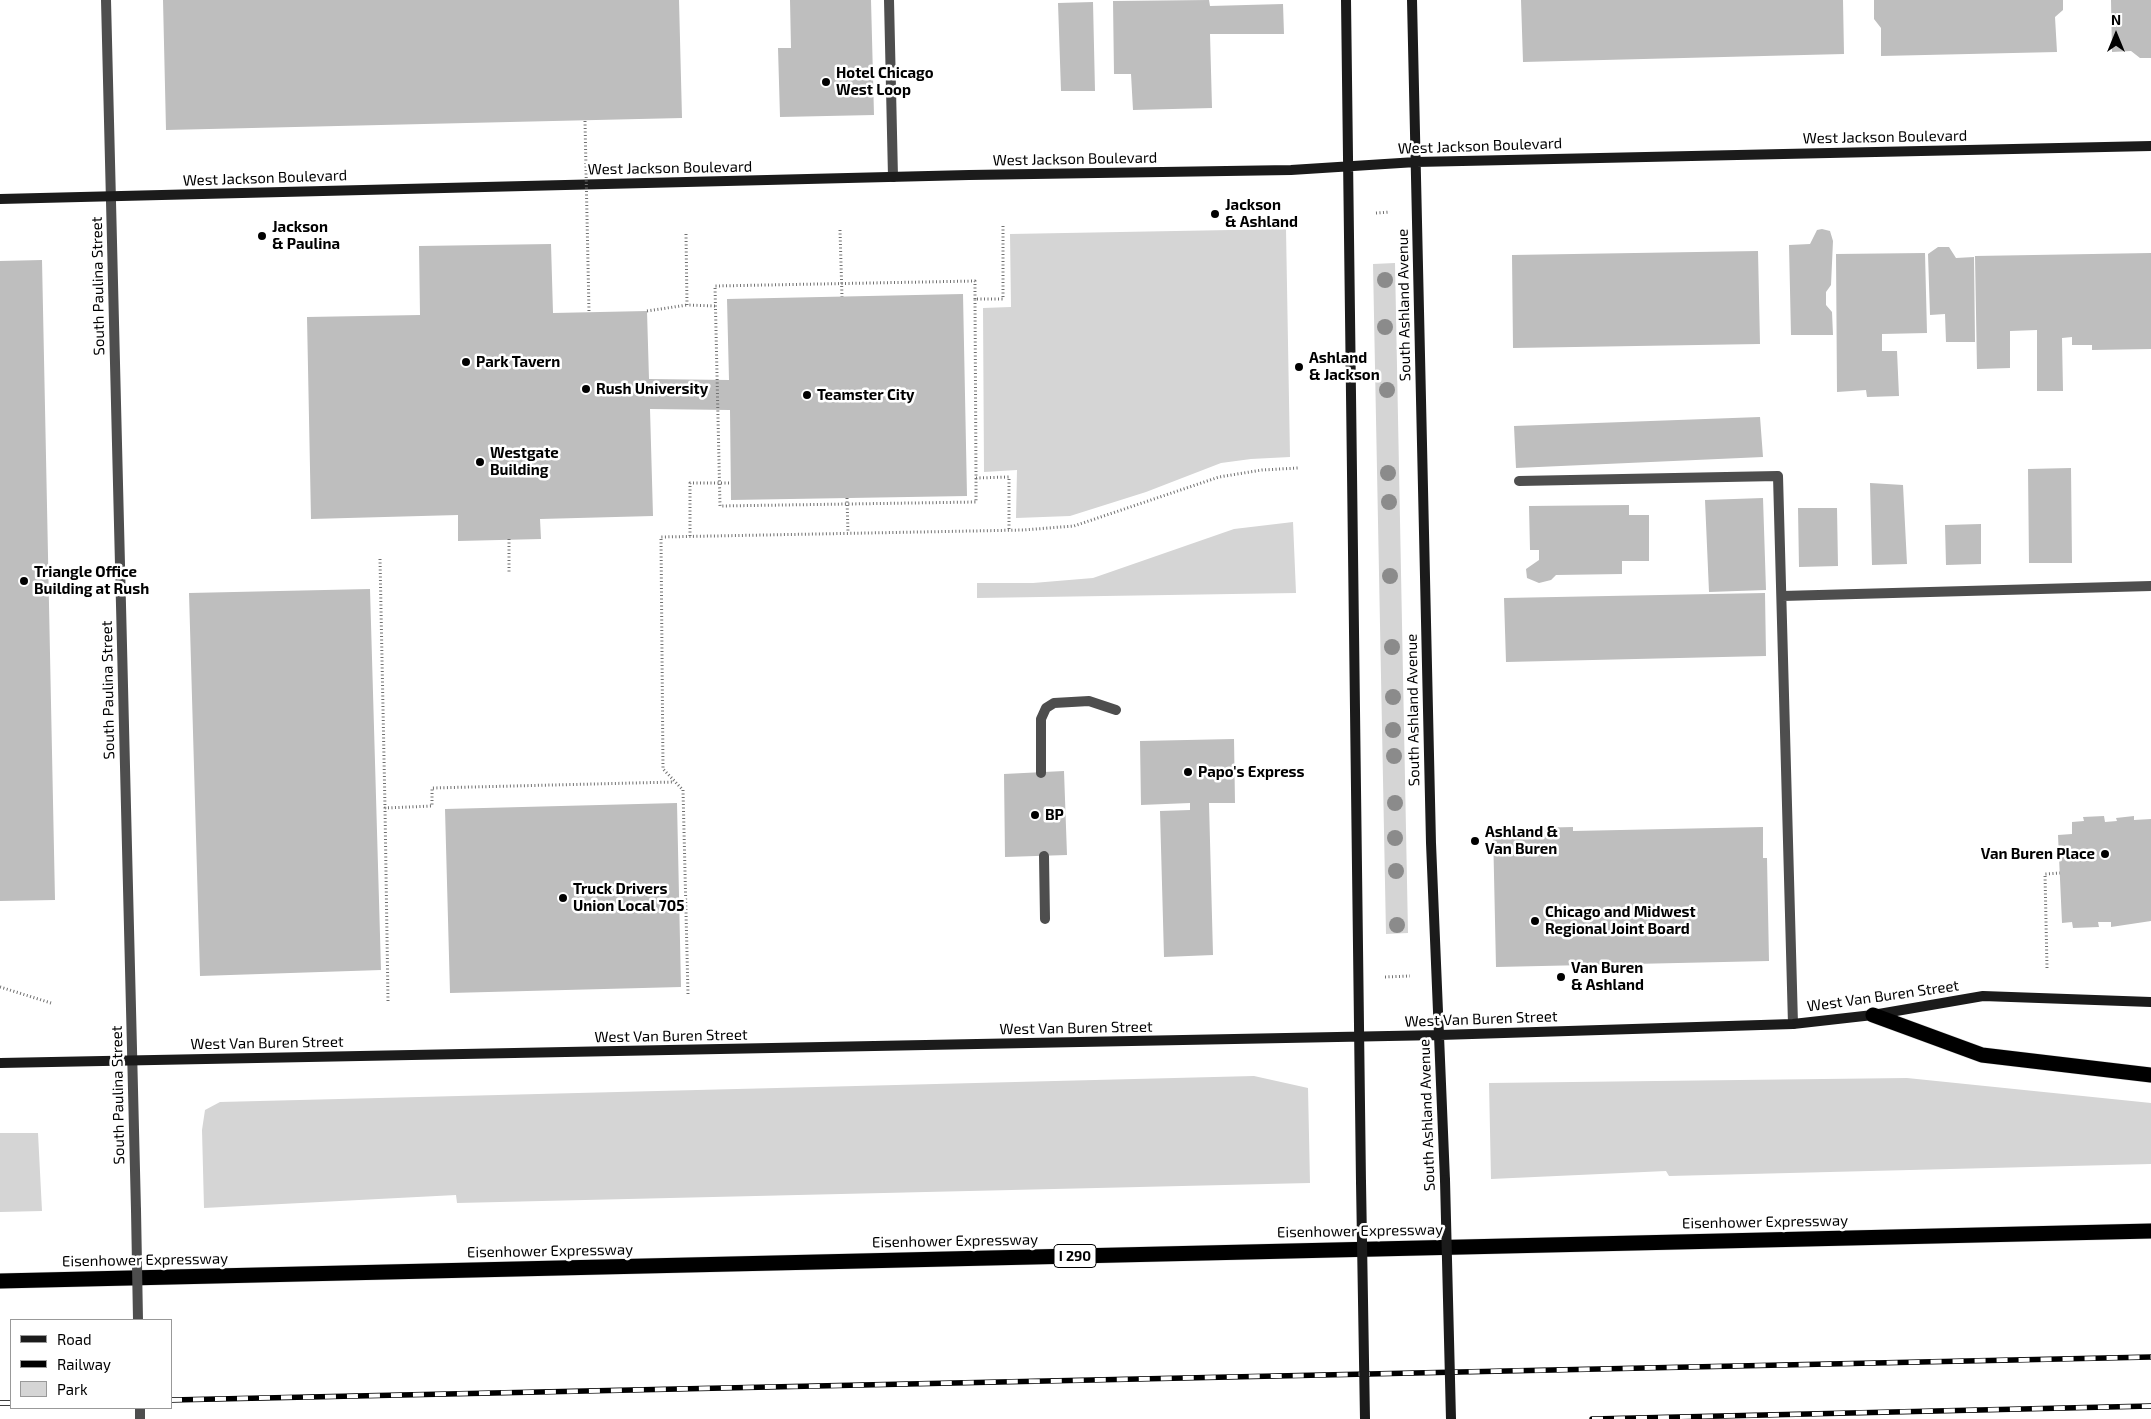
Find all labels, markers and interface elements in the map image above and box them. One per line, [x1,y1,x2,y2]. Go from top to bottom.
north arrow [2091,10,2141,60]
text: N [2111,11,2121,28]
place label: Hotel Chicago West Loop [836,64,934,99]
marker: Hotel Chicago West Loop [820,76,832,88]
street label: West Jackson Boulevard [1803,127,1967,147]
street label: West Jackson Boulevard [1397,134,1563,158]
street label: West Jackson Boulevard [993,149,1157,169]
street label: West Jackson Boulevard [588,158,752,178]
street label: West Jackson Boulevard [182,166,348,190]
place label: Jackson & Ashland [1225,196,1298,231]
marker: Jackson & Ashland [1209,208,1221,220]
street label: South Paulina Street [88,216,108,356]
place label: Jackson & Paulina [272,218,340,253]
street label: South Ashland Avenue [1394,229,1414,381]
marker: Jackson & Paulina [256,230,268,242]
place label: Ashland & Jackson [1309,349,1380,384]
place label: Park Tavern [476,353,560,371]
marker: Park Tavern [460,356,472,368]
marker: Ashland & Jackson [1293,361,1305,373]
place label: Rush University [596,380,708,398]
marker: Rush University [580,383,592,395]
place label: Teamster City [817,386,915,404]
marker: Teamster City [801,389,813,401]
place label: Westgate Building [490,444,559,479]
marker: Westgate Building [474,456,486,468]
place label: Triangle Office Building at Rush [34,563,149,598]
marker: Triangle Office Building at Rush [18,575,30,587]
street label: South Paulina Street [98,620,118,760]
street label: South Ashland Avenue [1403,634,1423,786]
place label: Papo's Express [1198,763,1305,781]
marker: Papo's Express [1182,766,1194,778]
place label: BP [1045,806,1064,824]
marker: BP [1029,809,1041,821]
place label: Ashland & Van Buren [1485,823,1558,858]
marker: Ashland & Van Buren [1469,835,1481,847]
place label: Van Buren Place [1981,845,2095,863]
marker: Van Buren Place [2099,848,2111,860]
place label: Truck Drivers Union Local 705 [573,880,684,915]
marker: Truck Drivers Union Local 705 [557,892,569,904]
place label: Chicago and Midwest Regional Joint Board [1545,903,1696,938]
marker: Chicago and Midwest Regional Joint Board [1529,915,1541,927]
place label: Van Buren & Ashland [1571,959,1644,994]
marker: Van Buren & Ashland [1555,971,1567,983]
street label: West Van Buren Street [1806,976,1960,1016]
street label: West Van Buren Street [1404,1007,1558,1031]
street label: West Van Buren Street [999,1018,1153,1038]
street label: South Paulina Street [108,1025,128,1165]
street label: West Van Buren Street [594,1026,748,1046]
street label: West Van Buren Street [190,1033,344,1053]
street label: South Ashland Avenue [1415,1038,1439,1192]
street label: Eisenhower Expressway [1682,1212,1848,1232]
street label: Eisenhower Expressway [1277,1221,1443,1241]
street label: Eisenhower Expressway [872,1231,1038,1251]
street label: Eisenhower Expressway [467,1241,633,1261]
road number: I 290 [1054,1244,1096,1268]
street label: Eisenhower Expressway [62,1250,228,1270]
legend [10,1319,172,1409]
text: Road [57,1330,92,1348]
text: Railway [57,1355,111,1373]
text: Park [57,1380,88,1398]

